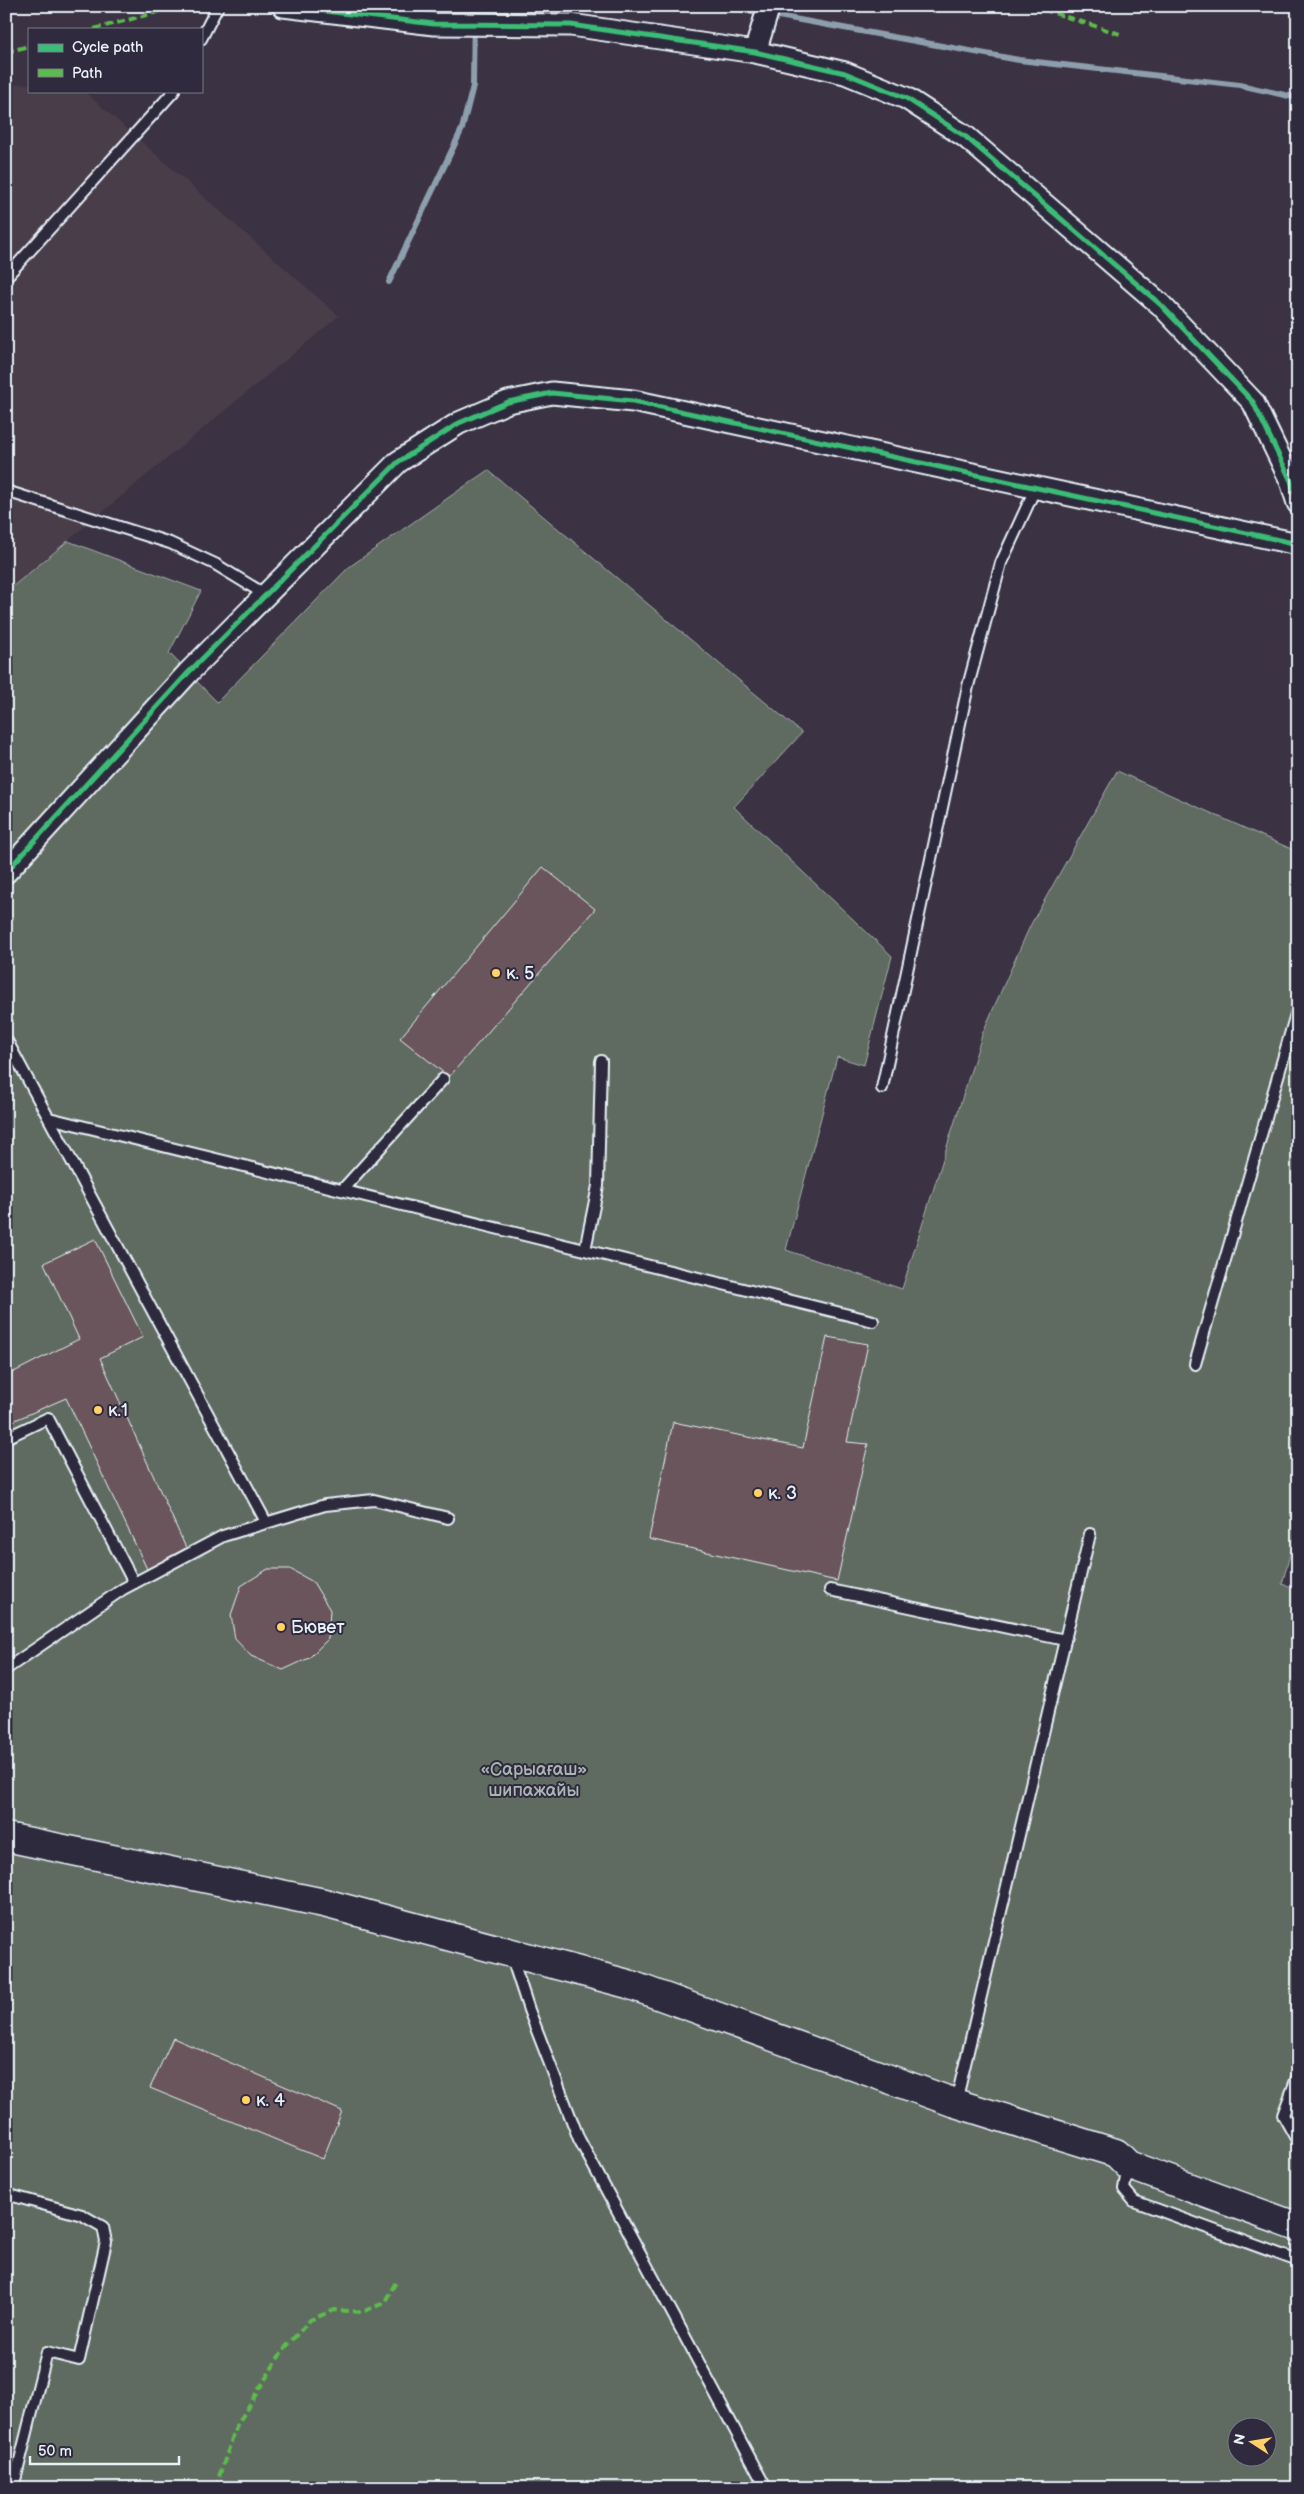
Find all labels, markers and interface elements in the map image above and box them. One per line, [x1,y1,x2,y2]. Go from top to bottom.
legend [28,28,202,92]
text: Cycle path [72,38,143,57]
text: Path [72,64,102,83]
place label: к. 5 [506,963,534,984]
marker: к. 5 [490,967,502,979]
place label: к.1 [108,1400,128,1421]
marker: к.1 [92,1404,104,1416]
place label: к. 3 [768,1483,797,1504]
marker: к. 3 [752,1487,764,1499]
place label: Бювет [291,1617,345,1638]
marker: Бювет [275,1621,287,1633]
park label: «Сарыағаш» шипажайы [481,1759,587,1801]
place label: к. 4 [256,2090,285,2111]
marker: к. 4 [240,2094,252,2106]
north arrow [1226,2416,1276,2466]
text: N [1230,2432,1249,2446]
scale bar [30,2434,179,2466]
text: 50 m [38,2442,72,2461]

